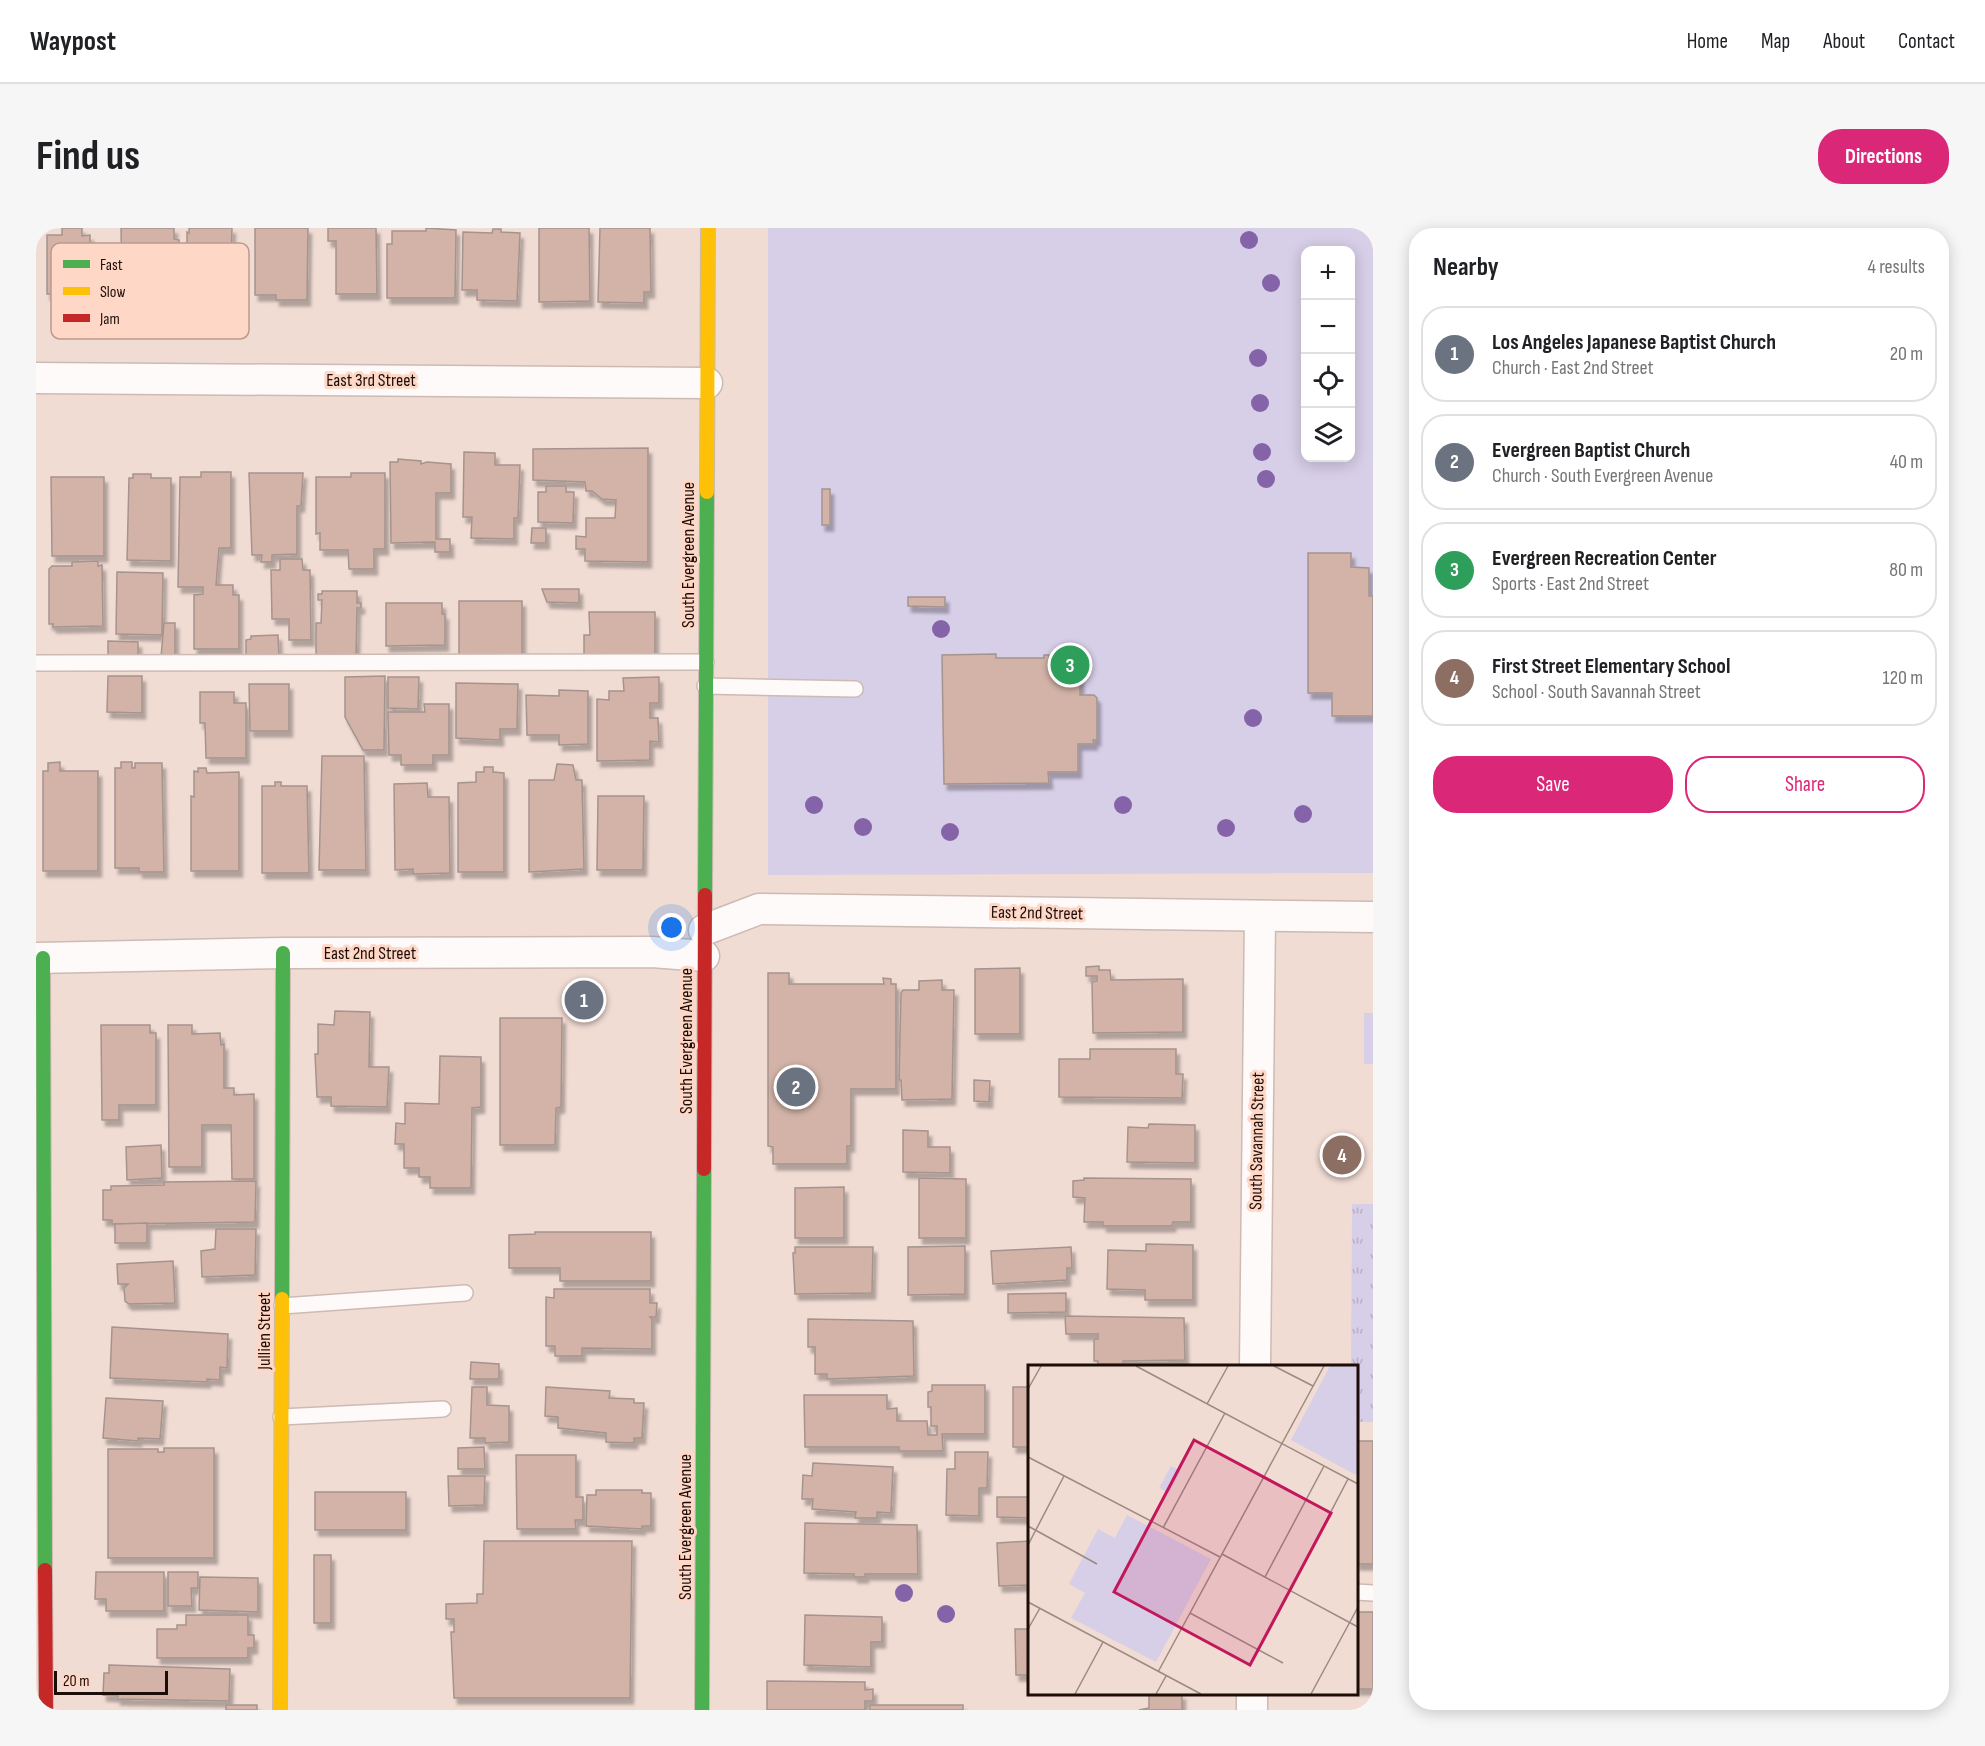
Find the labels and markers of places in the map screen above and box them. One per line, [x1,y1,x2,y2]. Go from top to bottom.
pin: 3 [1050,642,1090,688]
pin: 1 [564,978,604,1022]
pin: 2 [776,1064,816,1110]
pin: 4 [1322,1132,1362,1178]

